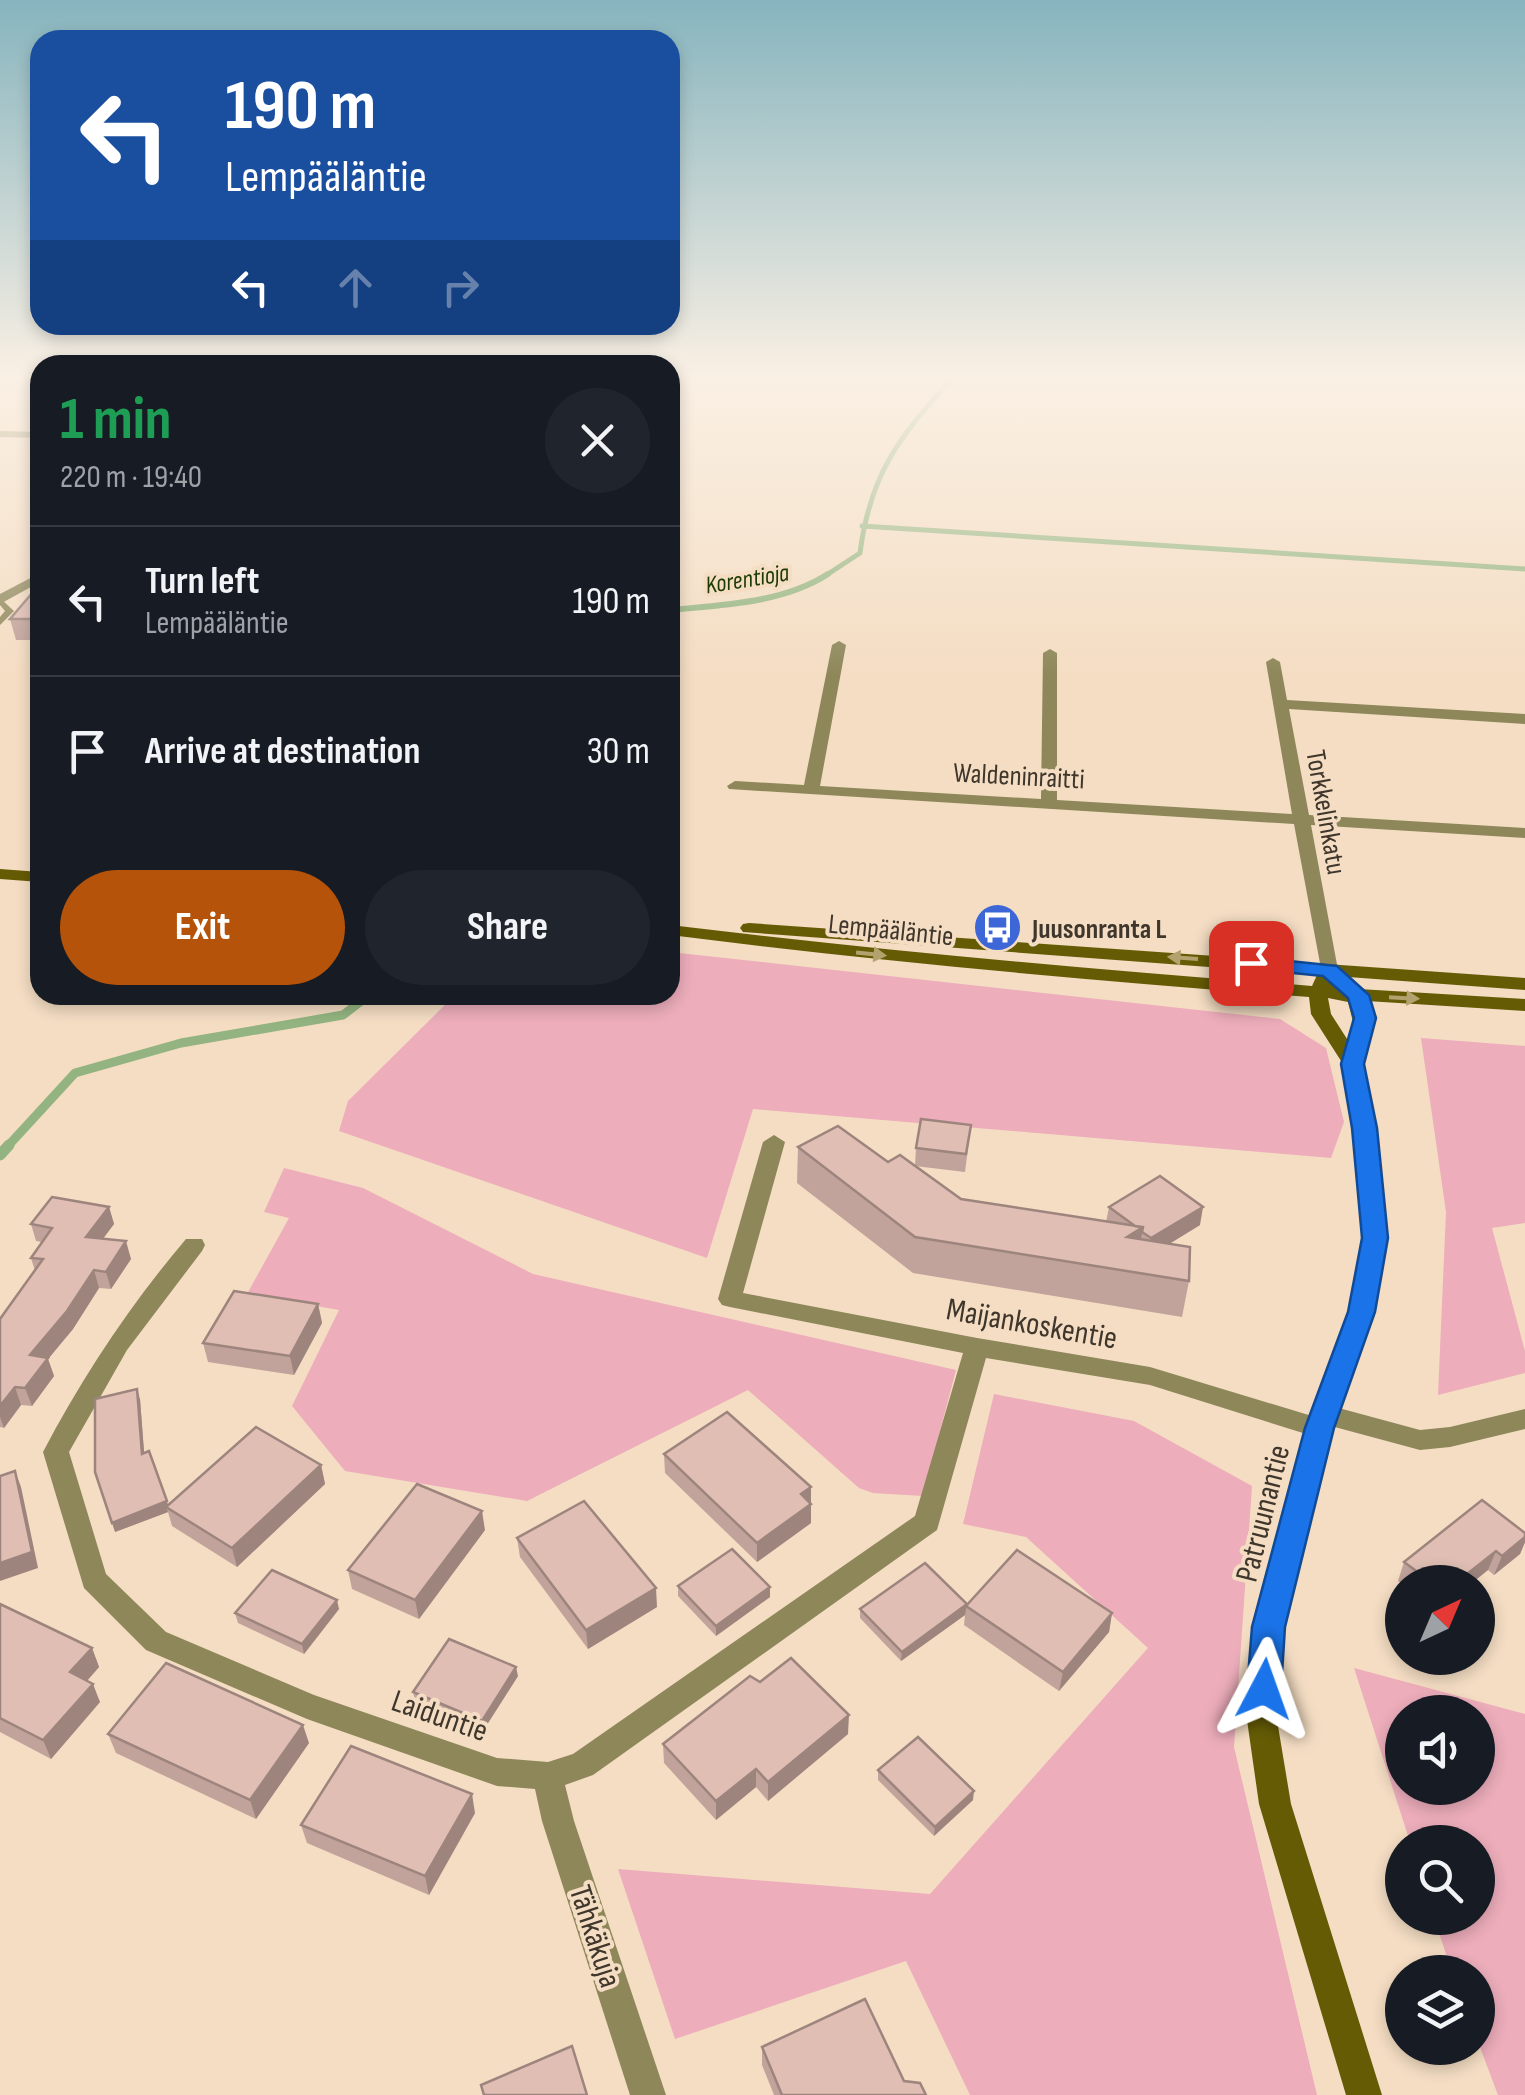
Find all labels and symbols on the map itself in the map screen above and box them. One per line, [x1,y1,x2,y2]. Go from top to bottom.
water label: Korentioja [703,558,791,601]
street label: Torkkelinkatu [1298,747,1353,877]
street label: Waldeninraitti [952,757,1085,796]
bus stop icon: Juusonranta L [971,902,1023,954]
street label: Lempääläntie [827,908,955,953]
place label: Juusonranta L [1031,913,1167,946]
pin [1209,921,1294,1006]
one-way arrow [856,946,887,962]
one-way arrow [1167,950,1199,966]
one-way arrow [1389,990,1421,1006]
street label: Maijankoskentie [943,1290,1120,1359]
street label: Patruunantie [1228,1441,1299,1586]
north arrow [1385,1565,1495,1675]
position arrow [1212,1637,1316,1741]
street label: Laiduntie [386,1682,493,1751]
street label: Tähkäkuja [560,1880,629,1992]

